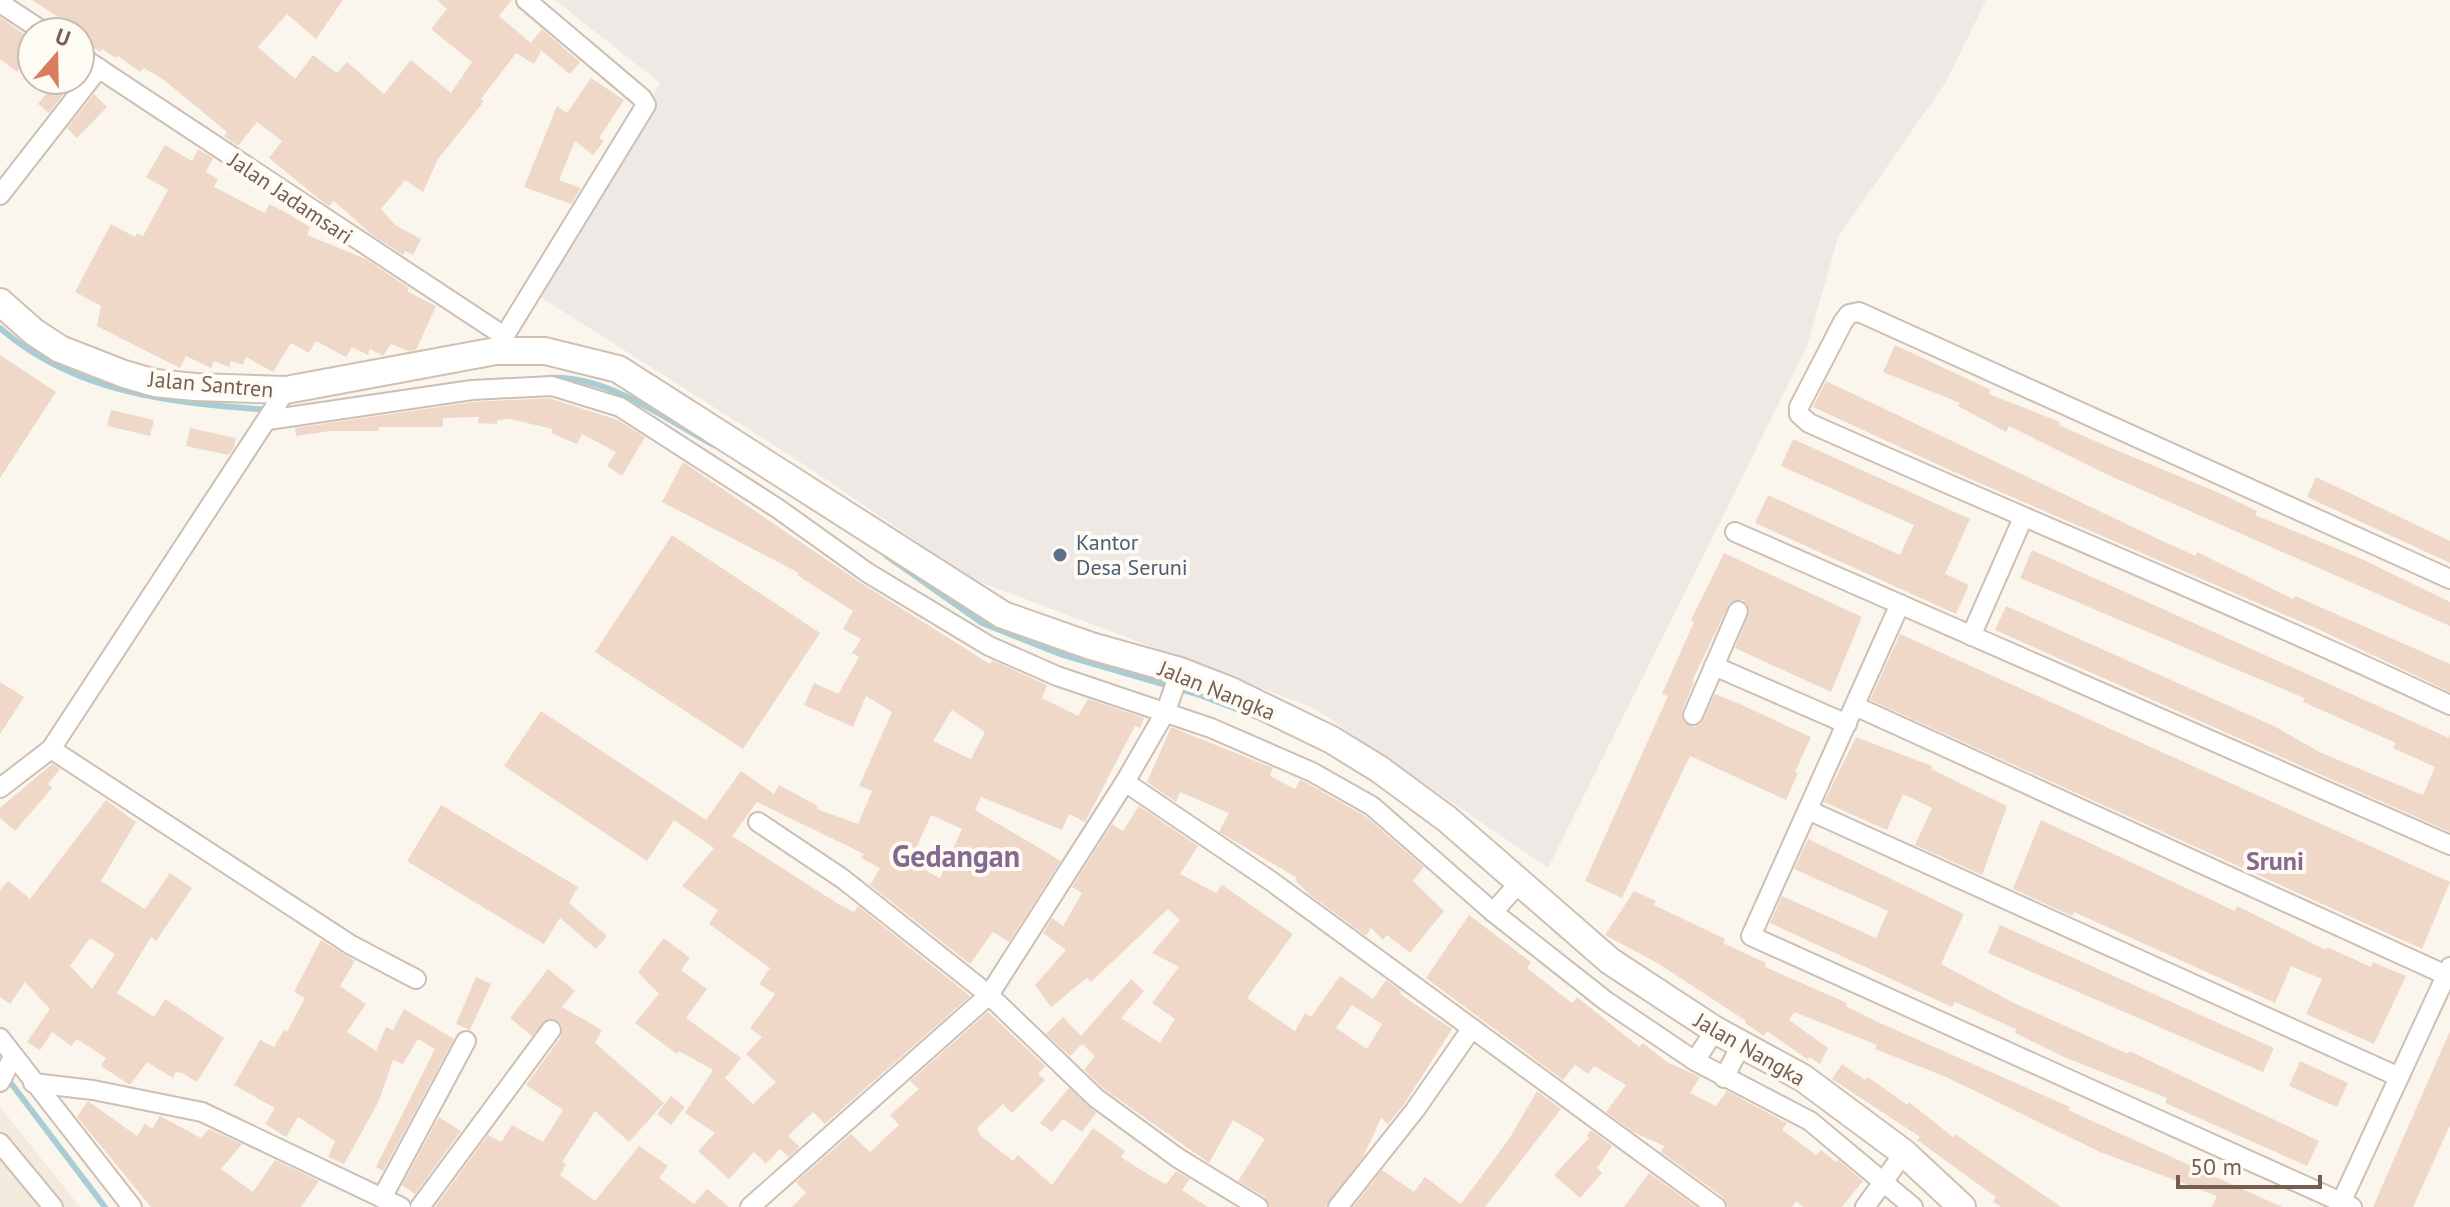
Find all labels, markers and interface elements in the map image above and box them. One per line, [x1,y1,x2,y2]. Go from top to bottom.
north arrow [16,16,96,96]
text: U [52,22,74,53]
street label: Jalan Jadamsari [223,146,359,250]
street label: Jalan Santren [146,365,275,403]
place label: Kantor Desa Seruni [1076,528,1188,581]
marker: Kantor Desa Seruni [1051,546,1069,564]
street label: Jalan Nangka [1154,653,1280,726]
district label: Gedangan [892,836,1020,875]
district label: Sruni [2246,844,2304,877]
street label: Jalan Nangka [1689,1005,1811,1092]
scale bar [2178,1139,2320,1189]
text: 50 m [2190,1151,2242,1182]

